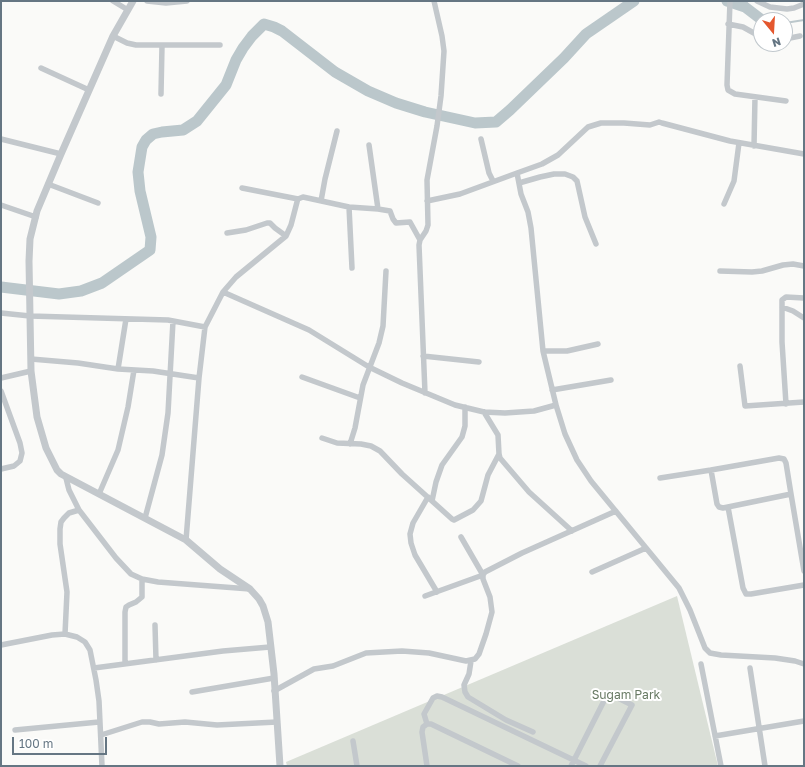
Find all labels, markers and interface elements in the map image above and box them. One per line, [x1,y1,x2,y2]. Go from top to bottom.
north arrow [753,12,793,52]
text: N [771,35,783,50]
park label: Sugam Park [592,688,660,702]
scale bar [14,729,109,755]
text: 100 m [19,736,53,751]

